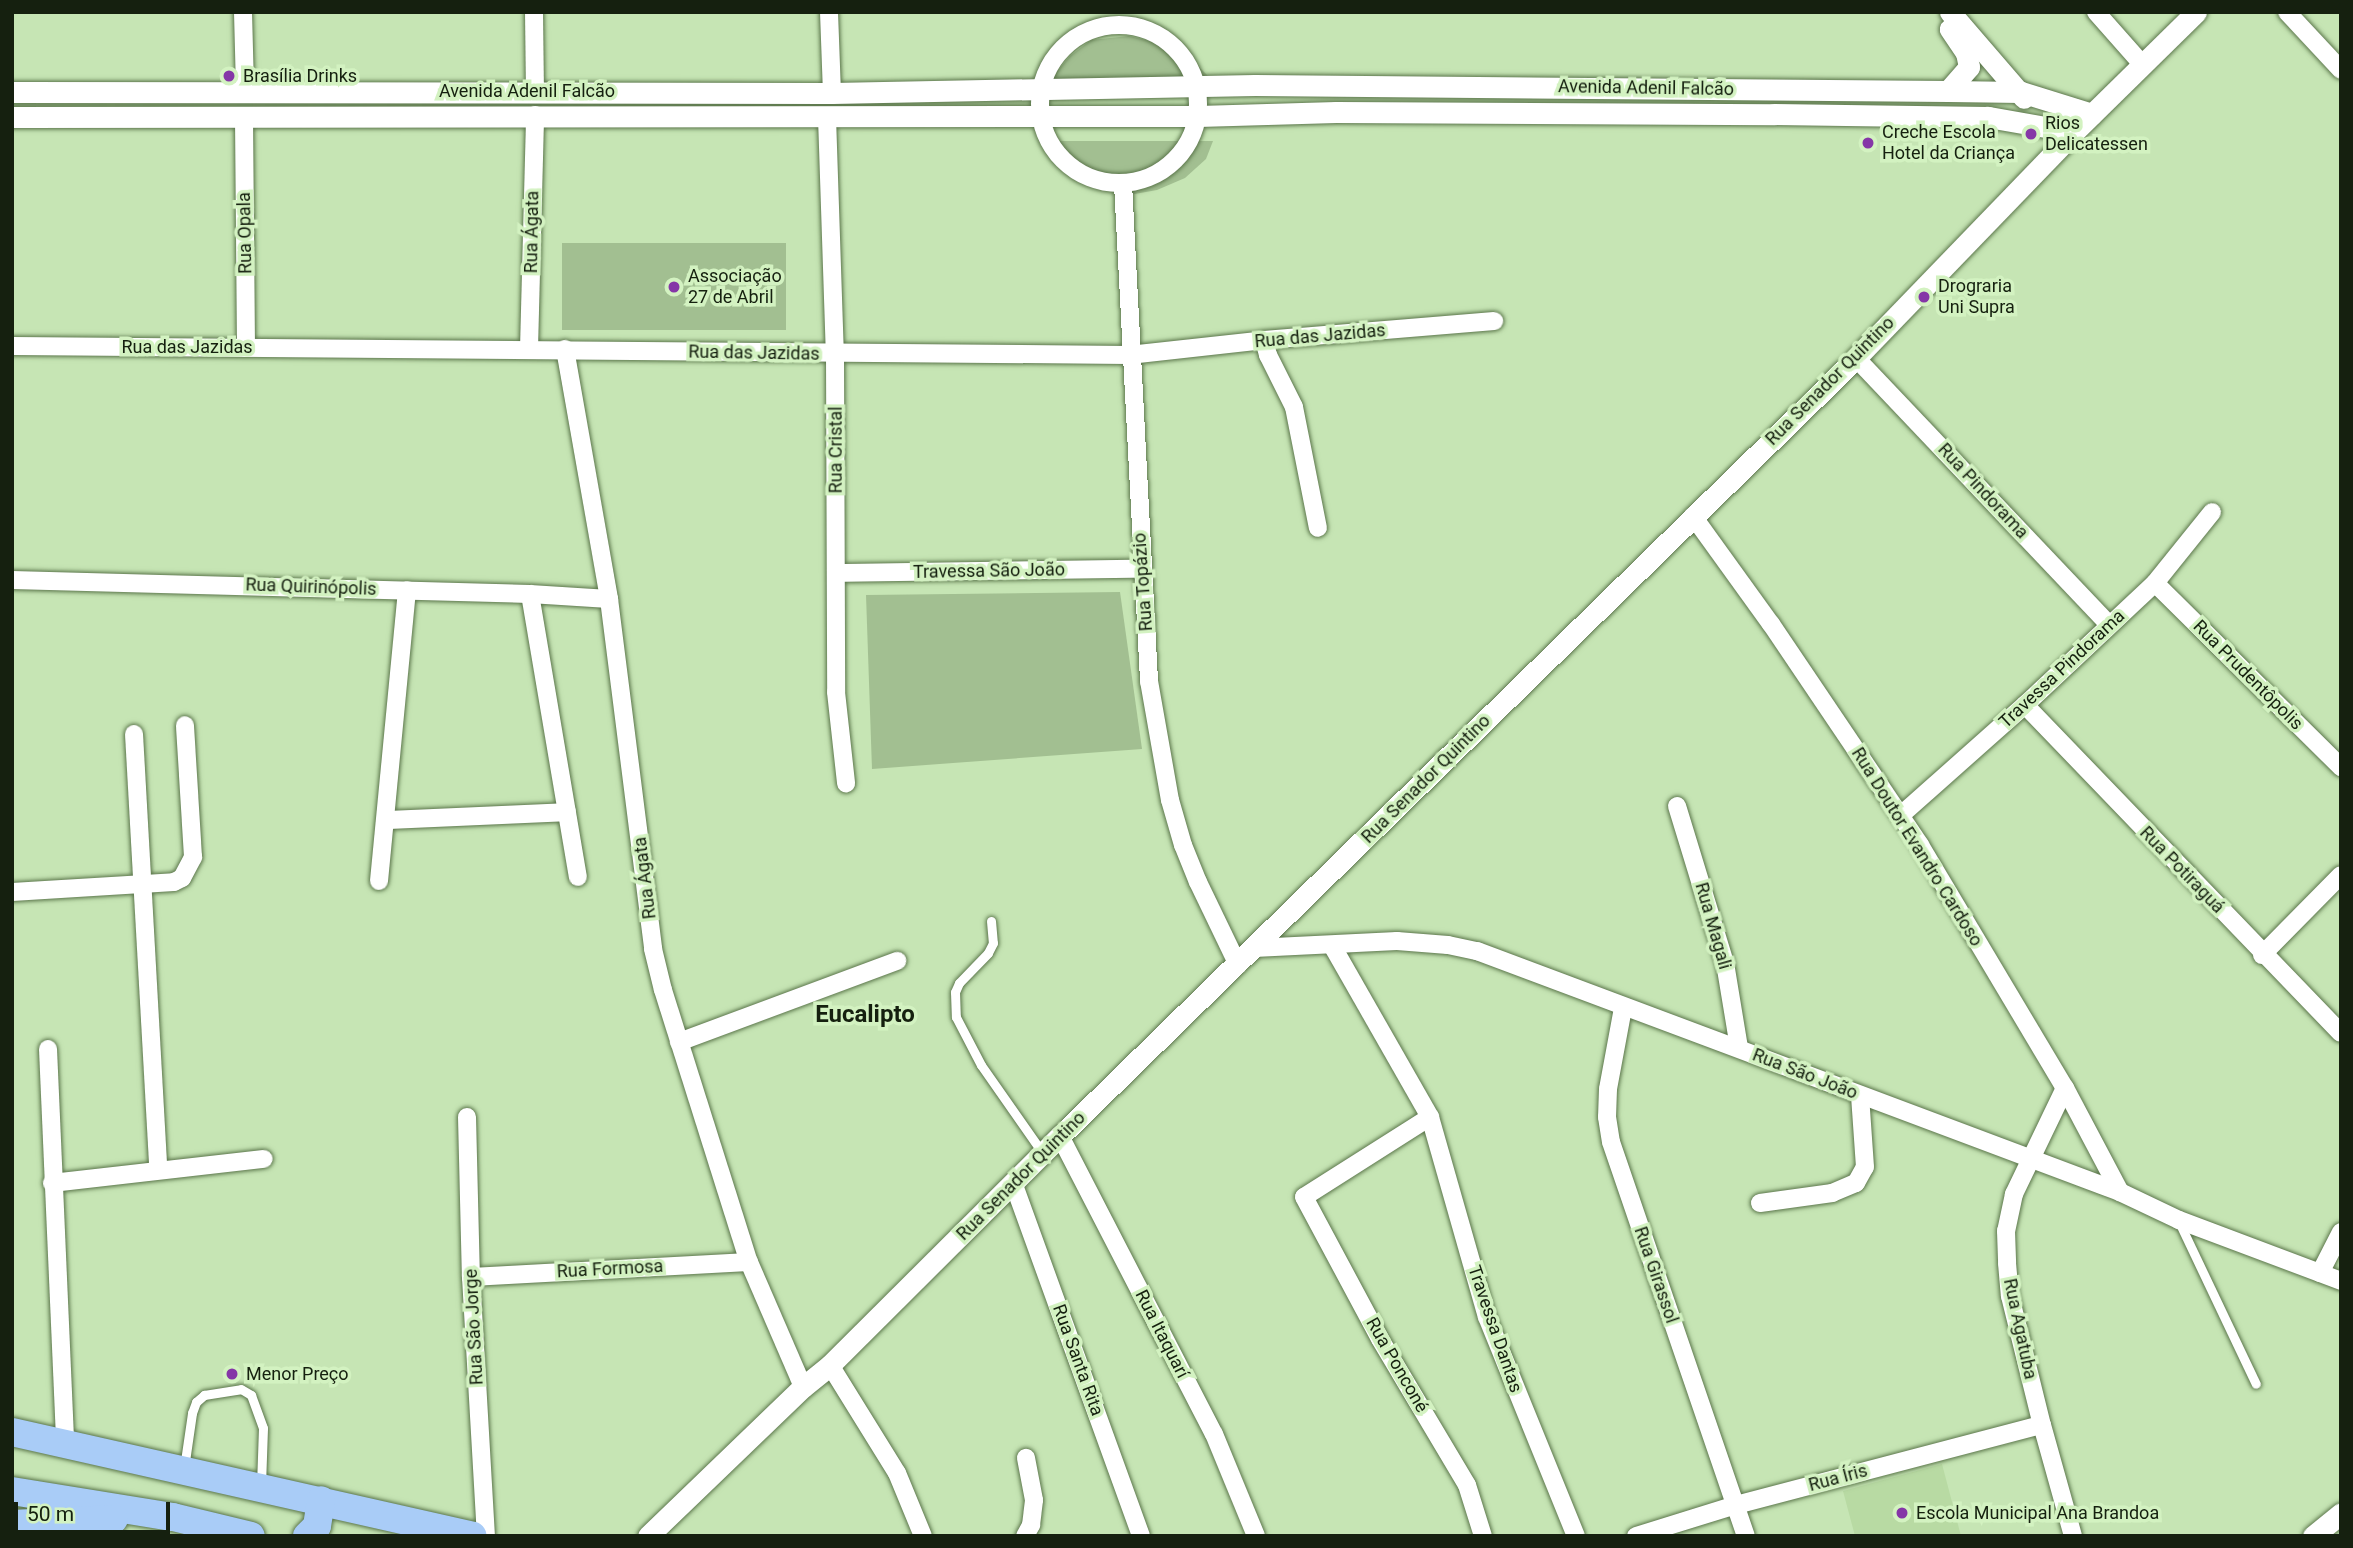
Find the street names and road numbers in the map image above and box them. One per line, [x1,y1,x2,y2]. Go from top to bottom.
street label: Avenida Adenil Falcão [1558,76,1734,100]
street label: Avenida Adenil Falcão [439,80,615,102]
street label: Rua Ágata [520,191,544,273]
street label: Rua Opala [233,192,257,274]
street label: Rua Senador Quintino [1761,312,1899,450]
street label: Rua das Jazidas [1254,320,1386,352]
street label: Rua das Jazidas [121,336,253,358]
street label: Rua das Jazidas [688,341,820,365]
street label: Rua Cristal [825,407,847,493]
street label: Rua Pindorama [1933,439,2033,543]
street label: Rua Topázio [1129,532,1157,632]
street label: Travessa São João [913,559,1065,583]
street label: Rua Quirinópolis [245,574,377,600]
street label: Travessa Pindorama [1995,605,2129,733]
street label: Rua Prudentôpolis [2189,616,2307,734]
street label: Rua Senador Quintino [1357,710,1495,848]
street label: Rua Doutor Evandro Cardoso [1847,744,1987,950]
street label: Rua Potiraguá [2135,822,2229,918]
street label: Rua Ágata [629,836,661,920]
street label: Rua Magali [1690,880,1736,972]
street label: Rua São João [1749,1044,1861,1104]
street label: Rua Senador Quintino [952,1107,1090,1245]
street label: Rua Girassol [1629,1224,1683,1326]
street label: Rua Formosa [556,1255,664,1283]
street label: Travessa Dantas [1463,1263,1527,1395]
street label: Rua São Jorge [460,1268,488,1386]
street label: Rua Agatuba [1999,1277,2041,1381]
street label: Rua Itaquarí [1131,1286,1193,1382]
street label: Rua Santa Rita [1048,1301,1108,1419]
street label: Rua Ponconé [1361,1314,1433,1416]
street label: Rua Íris [1806,1460,1870,1496]

